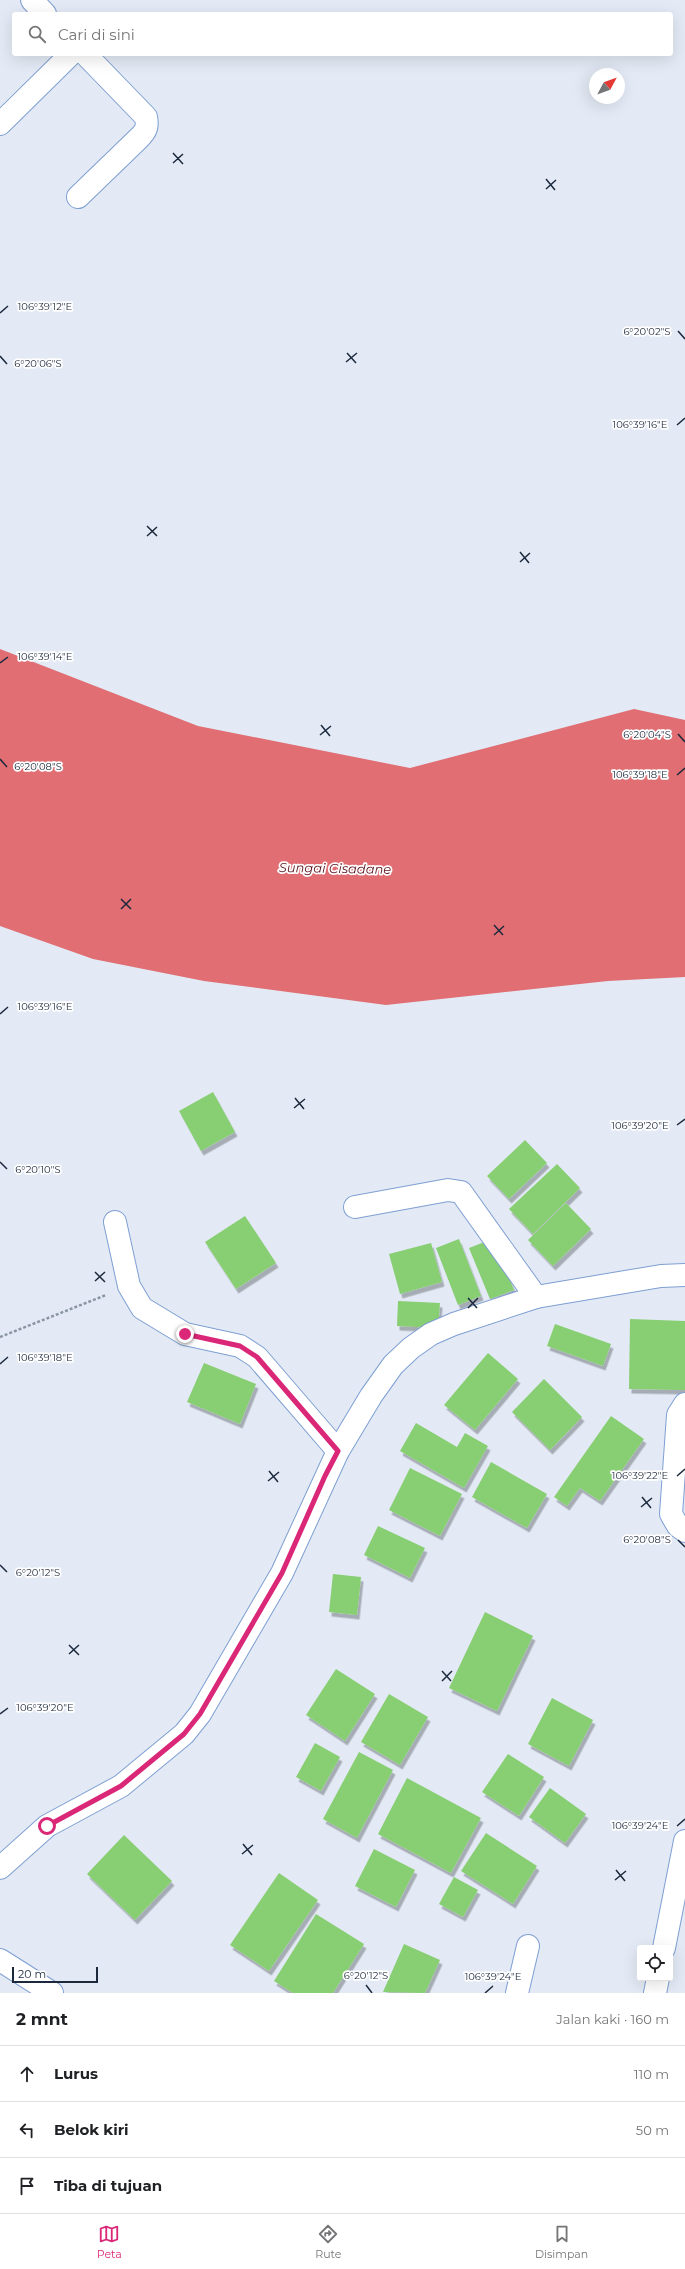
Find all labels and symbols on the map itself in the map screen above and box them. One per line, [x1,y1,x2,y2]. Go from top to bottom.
north arrow [589,68,625,104]
text: 106°39'12"E [18,300,73,313]
text: 6°20'02"S [623,325,671,338]
text: 6°20'06"S [14,357,62,370]
text: 106°39'16"E [613,418,668,431]
text: 106°39'14"E [17,650,73,663]
text: 6°20'04"S [623,728,671,741]
text: 6°20'08"S [14,760,62,773]
text: 106°39'18"E [612,768,668,781]
water label: Sungai Cisadane [279,859,391,877]
text: 106°39'16"E [18,1000,73,1013]
text: 106°39'20"E [611,1119,669,1132]
text: 6°20'10"S [15,1163,61,1176]
route end [176,1325,194,1343]
text: 106°39'18"E [17,1351,73,1364]
text: 106°39'22"E [612,1469,668,1482]
text: 6°20'08"S [623,1533,671,1546]
text: 6°20'12"S [16,1566,60,1579]
text: 106°39'20"E [16,1701,74,1714]
route start [38,1817,56,1835]
text: 106°39'24"E [612,1819,669,1832]
scale bar [12,1965,98,1984]
text: 6°20'12"S [344,1969,388,1982]
text: 106°39'24"E [465,1970,522,1983]

